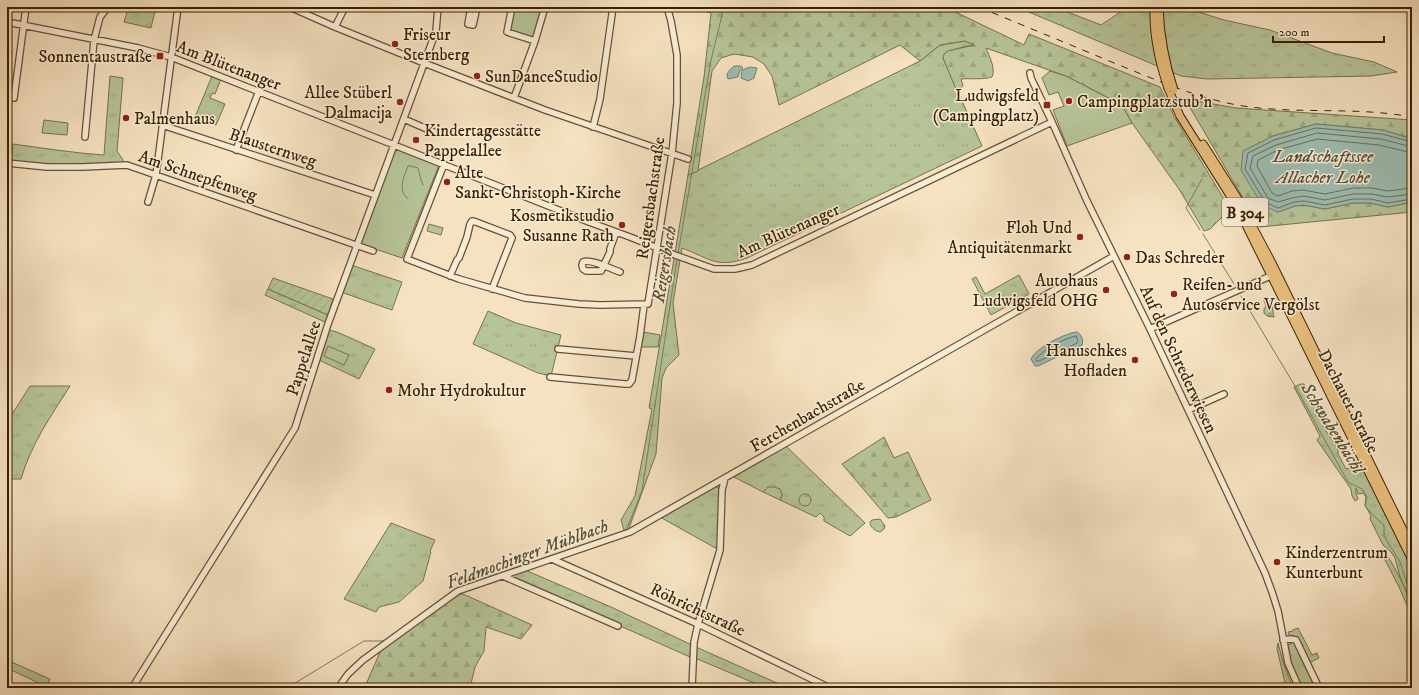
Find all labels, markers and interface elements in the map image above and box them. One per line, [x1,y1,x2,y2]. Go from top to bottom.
scale bar [1273,18,1384,44]
place label: Friseur Sternberg [403,24,470,66]
text: 200 m [1279,25,1309,40]
street label: Am Blütenanger [173,36,285,96]
marker: Friseur Sternberg [390,39,400,49]
place label: Sonnentaustraße [38,46,152,68]
marker: Sonnentaustraße [155,51,165,61]
place label: SunDanceStudio [485,66,598,88]
marker: SunDanceStudio [472,71,482,81]
place label: Allee Stüberl Dalmacija [304,82,393,124]
place label: Ludwigsfeld (Campingplatz) [933,85,1040,127]
place label: Campingplatzstub'n [1077,91,1212,113]
marker: Campingplatzstub'n [1064,96,1074,106]
marker: Allee Stüberl Dalmacija [395,97,405,107]
marker: Ludwigsfeld (Campingplatz) [1042,100,1052,110]
place label: Palmenhaus [134,108,215,130]
marker: Palmenhaus [121,113,131,123]
place label: Kindertagesstätte Pappelallee [424,120,541,162]
street label: Blausternweg [226,123,320,173]
marker: Kindertagesstätte Pappelallee [411,135,421,145]
street label: Reigersbachstraße [632,136,670,261]
street label: Am Schnepfenweg [135,145,261,207]
water label: Landschaftssee Allacher Lohe [1272,146,1374,189]
place label: Alte Sankt-Christoph-Kirche [455,162,621,204]
marker: Alte Sankt-Christoph-Kirche [442,177,452,187]
street label: Am Blütenanger [734,198,844,263]
road number: B 304 [1222,198,1268,226]
place label: Kosmetikstudio Susanne Rath [510,205,614,247]
place label: Floh Und Antiquitätenmarkt [948,217,1073,259]
marker: Kosmetikstudio Susanne Rath [617,220,627,230]
water label: Reigersbach [648,224,682,305]
marker: Floh Und Antiquitätenmarkt [1075,232,1085,242]
place label: Das Schreder [1135,247,1225,269]
marker: Das Schreder [1122,252,1132,262]
place label: Autohaus Ludwigsfeld OHG [972,270,1098,312]
place label: Reifen- und Autoservice Vergölst [1182,274,1320,316]
street label: Auf den Schrederwiesen [1134,282,1222,437]
marker: Autohaus Ludwigsfeld OHG [1101,285,1111,295]
marker: Reifen- und Autoservice Vergölst [1169,289,1179,299]
street label: Pappelallee [281,318,326,399]
place label: Hanuschkes Hofladen [1046,340,1127,382]
street label: Dachauer Straße [1312,346,1384,457]
marker: Hanuschkes Hofladen [1130,355,1140,365]
street label: Ferchenbachstraße [746,374,869,458]
water label: Schwabenbächl [1295,378,1370,480]
place label: Mohr Hydrokultur [397,380,526,402]
marker: Mohr Hydrokultur [384,385,394,395]
water label: Feldmochinger Mühlbach [443,515,611,594]
place label: Kinderzentrum Kunterbunt [1285,542,1388,584]
marker: Kinderzentrum Kunterbunt [1272,557,1282,567]
street label: Röhrichtstraße [646,578,749,642]

